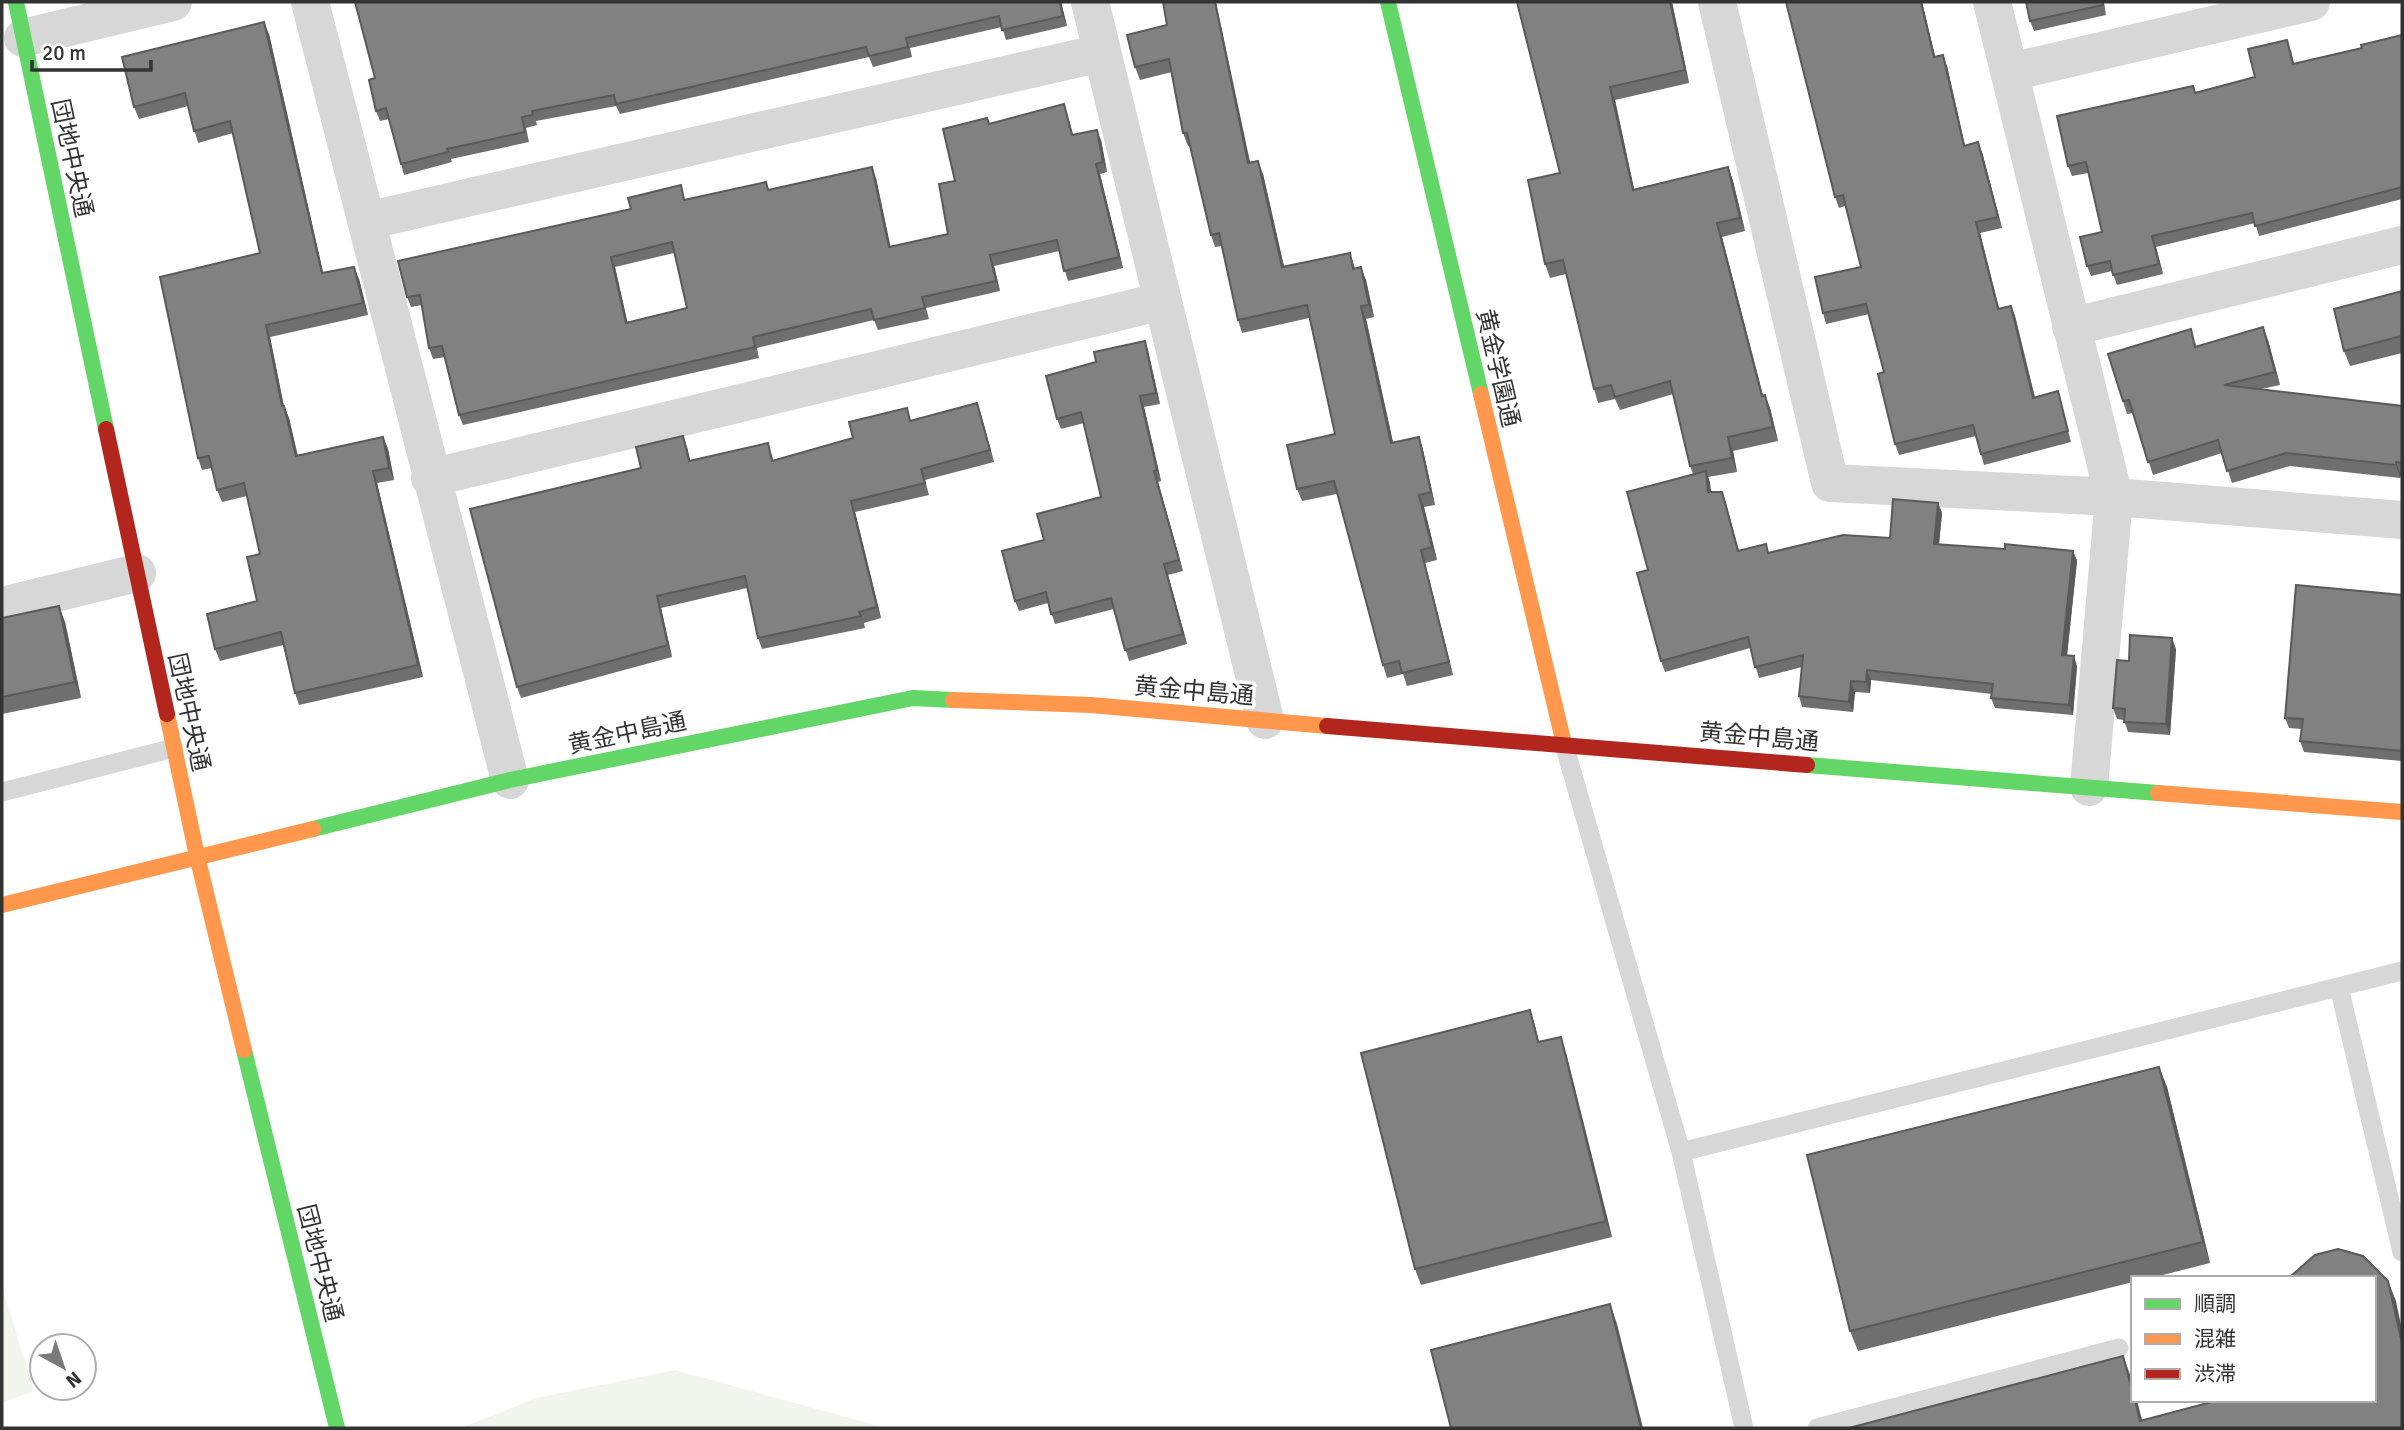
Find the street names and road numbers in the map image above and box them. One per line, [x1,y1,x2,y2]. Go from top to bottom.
street label: 団地中央通 [45,96,99,220]
street label: 黄金学園通 [1470,306,1526,430]
street label: 団地中央通 [162,650,216,774]
street label: 黄金中島通 [1133,671,1255,711]
street label: 黄金中島通 [565,706,689,760]
street label: 黄金中島通 [1698,717,1820,757]
street label: 団地中央通 [291,1201,349,1325]

